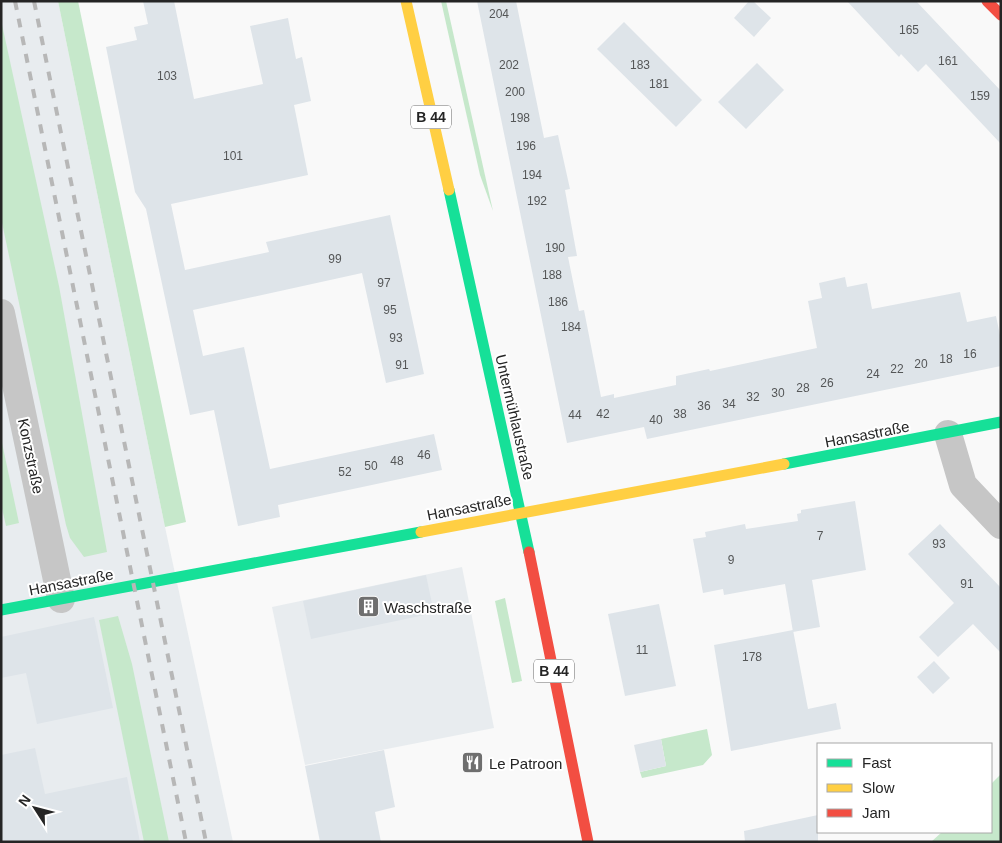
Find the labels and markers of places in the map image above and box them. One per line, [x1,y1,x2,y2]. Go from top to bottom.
building icon: Waschstraße [356,595,380,619]
place label: Waschstraße [384,599,472,616]
restaurant icon: Le Patroon [461,751,485,775]
place label: Le Patroon [489,755,562,772]

